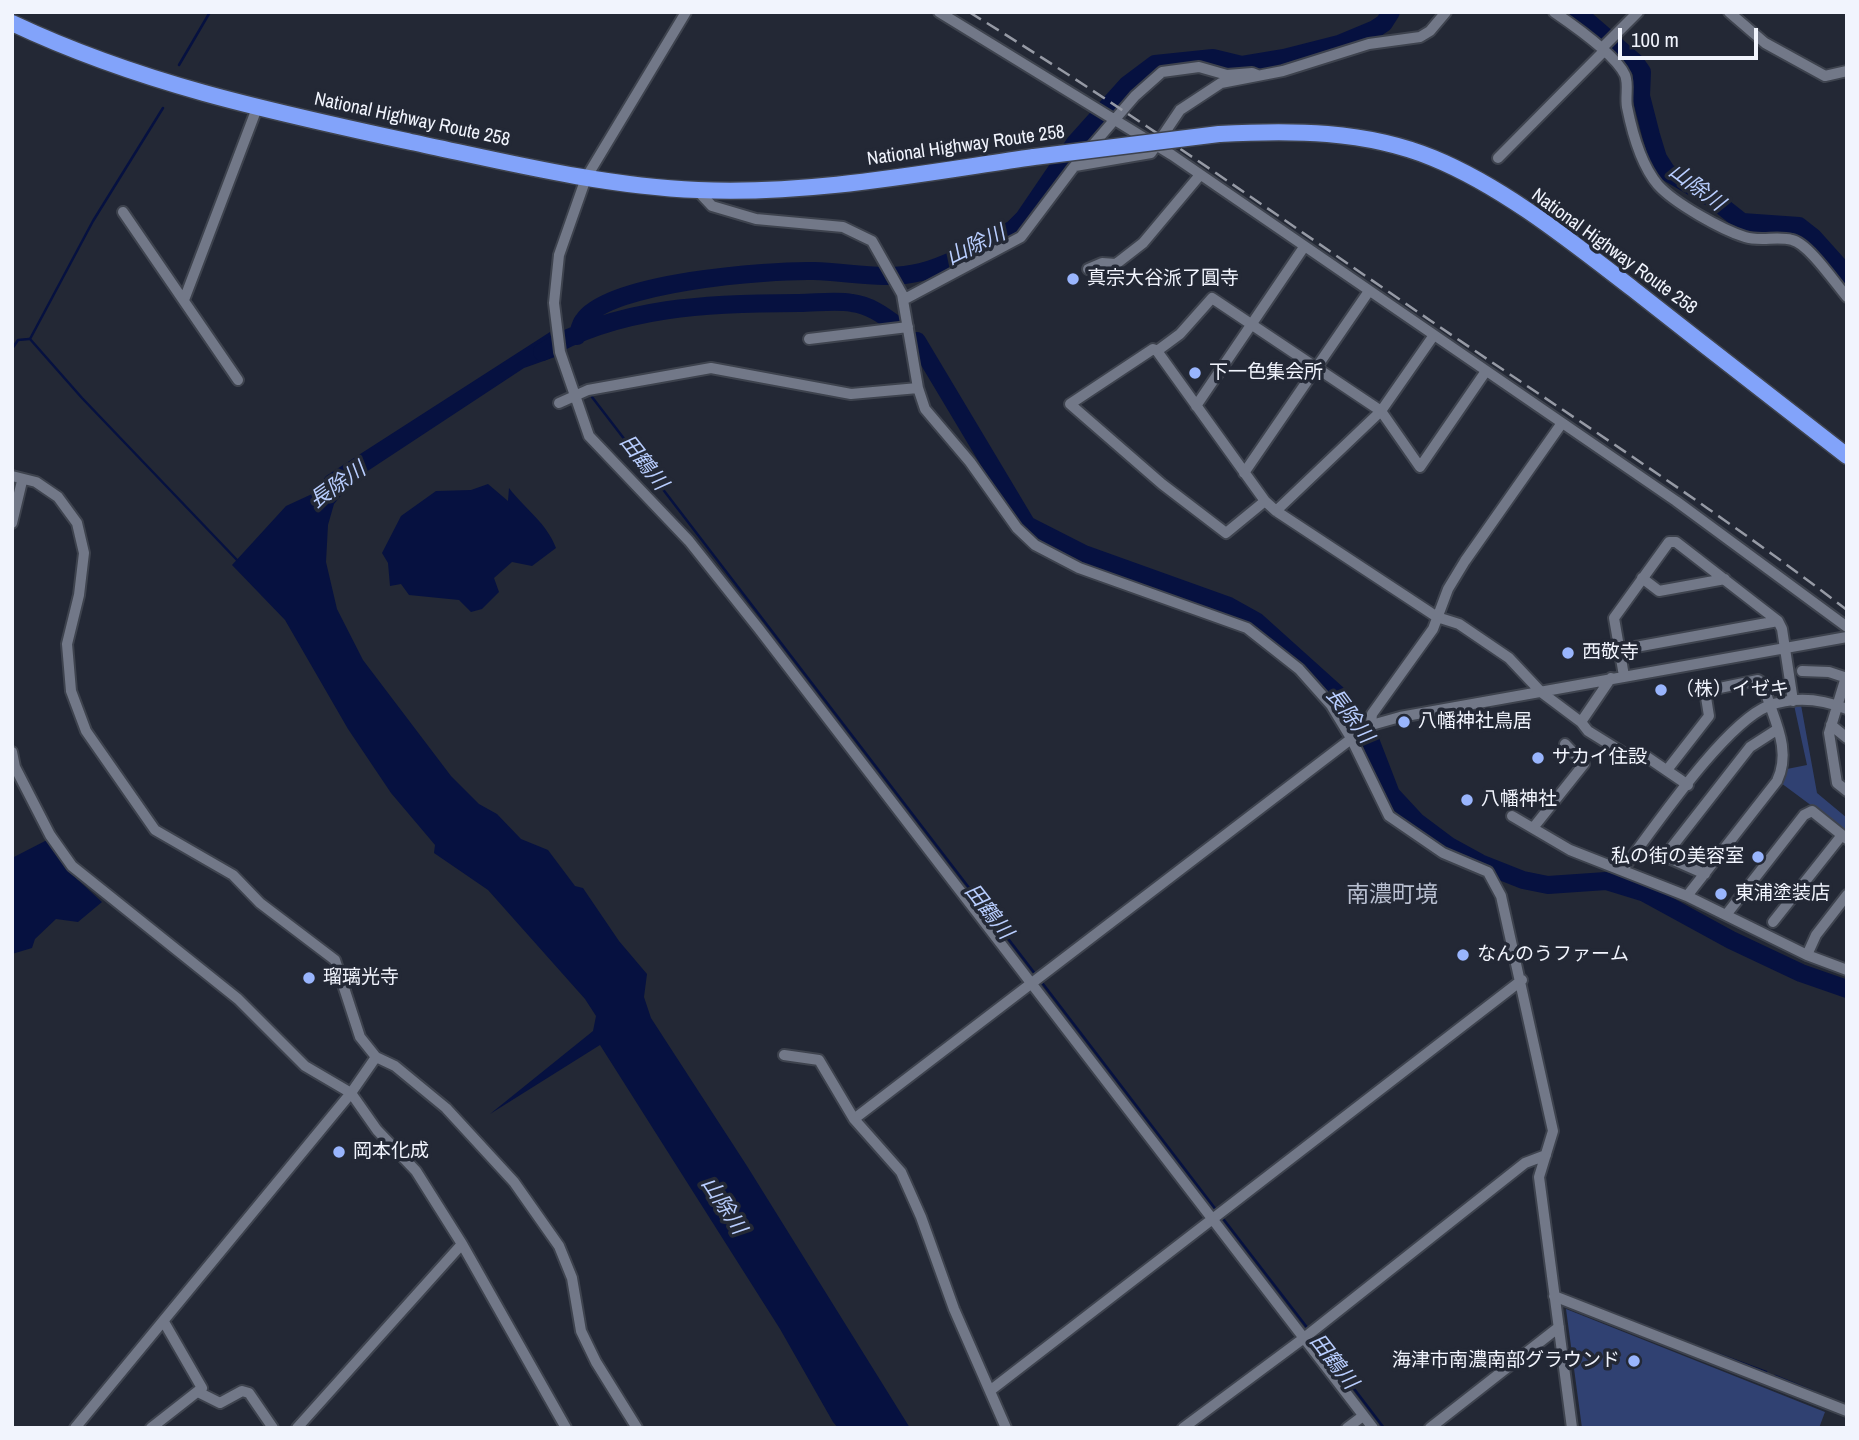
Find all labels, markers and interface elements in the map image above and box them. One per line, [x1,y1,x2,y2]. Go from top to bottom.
scale bar [1621,14,1761,58]
text: 100 m [1631,25,1679,54]
street label: National Highway Route 258 [312,88,512,152]
street label: National Highway Route 258 [866,121,1066,171]
water label: 山除川 [1663,159,1729,217]
street label: National Highway Route 258 [1527,184,1701,320]
water label: 山除川 [942,221,1010,271]
place label: 真宗大谷派了圓寺 [1087,268,1239,290]
marker: 真宗大谷派了圓寺 [1065,271,1081,287]
place label: 下一色集会所 [1209,362,1323,384]
marker: 下一色集会所 [1187,365,1203,381]
water label: 田鶴川 [614,430,672,496]
water label: 長除川 [305,458,371,514]
place label: 西敬寺 [1582,642,1639,664]
marker: 西敬寺 [1560,645,1576,661]
place label: （株）イゼキ [1675,679,1789,701]
marker: （株）イゼキ [1653,682,1669,698]
water label: 長除川 [1320,683,1378,749]
place label: 八幡神社鳥居 [1418,711,1532,733]
marker: 八幡神社鳥居 [1396,714,1412,730]
place label: サカイ住設 [1552,747,1647,769]
marker: サカイ住設 [1530,750,1546,766]
place label: 八幡神社 [1481,789,1557,811]
marker: 八幡神社 [1459,792,1475,808]
place label: 私の街の美容室 [1611,846,1744,868]
marker: 私の街の美容室 [1750,849,1766,865]
water label: 田鶴川 [959,879,1017,945]
district label: 南濃町境 [1346,882,1438,910]
place label: 東浦塗装店 [1735,883,1830,905]
marker: 東浦塗装店 [1713,886,1729,902]
place label: なんのうファーム [1477,944,1629,966]
marker: なんのうファーム [1455,947,1471,963]
place label: 瑠璃光寺 [323,967,399,989]
marker: 瑠璃光寺 [301,970,317,986]
place label: 岡本化成 [353,1141,429,1163]
marker: 岡本化成 [331,1144,347,1160]
water label: 山除川 [695,1173,751,1239]
water label: 田鶴川 [1304,1329,1362,1395]
place label: 海津市南濃南部グラウンド [1392,1350,1620,1372]
marker: 海津市南濃南部グラウンド [1626,1353,1642,1369]

